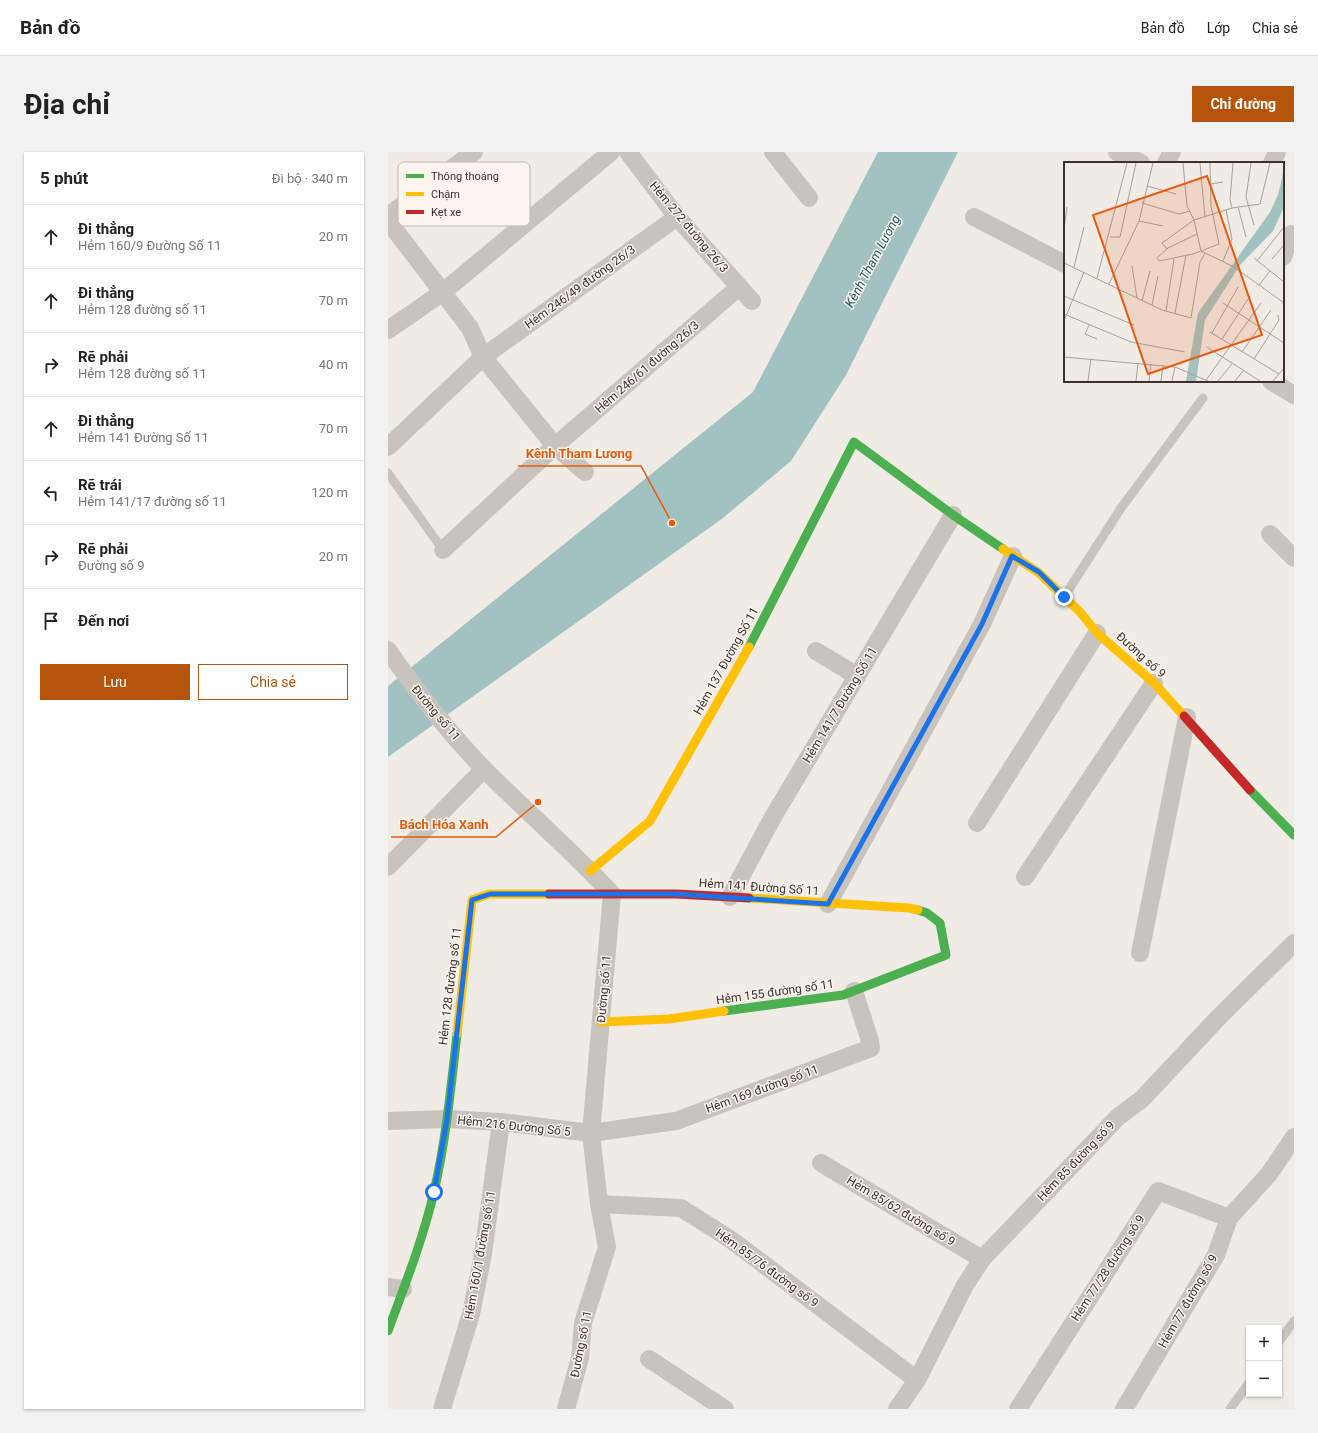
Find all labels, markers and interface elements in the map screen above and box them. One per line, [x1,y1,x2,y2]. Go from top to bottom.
text: Bản đồ [20,16,80,39]
text: Bản đồ [1141,20,1185,36]
text: Lớp [1207,20,1230,36]
text: Chia sẻ [1252,20,1298,36]
button: Chỉ đường [1192,86,1294,122]
text: Địa chỉ [24,88,110,121]
legend [398,162,530,226]
inset map [1064,162,1284,382]
text: 5 phút [40,168,88,188]
text: Thông thoáng [431,170,499,183]
text: Đi bộ · 340 m [272,171,348,186]
street label: Hẻm 272 đường 26/3 [647,179,731,275]
text: Chậm [431,188,460,201]
text: Kẹt xe [431,206,461,219]
water label: Kênh Tham Lương [842,212,903,310]
text: Đi thẳng [78,220,134,238]
icon: ahead [40,226,62,248]
text: 20 m [319,229,348,244]
text: Hẻm 160/9 Đường Số 11 [78,238,221,253]
street label: Hẻm 246/49 đường 26/3 [522,242,638,332]
text: Đi thẳng [78,284,134,302]
icon: ahead [40,290,62,312]
text: 70 m [319,293,348,308]
text: Hẻm 128 đường số 11 [78,302,207,317]
street label: Hẻm 246/61 đường 26/3 [592,318,702,416]
text: Rẽ phải [78,348,128,366]
icon: right [40,354,62,376]
text: 40 m [319,357,348,372]
text: Hẻm 128 đường số 11 [78,366,207,381]
text: Đi thẳng [78,412,134,430]
icon: ahead [40,418,62,440]
text: 70 m [319,421,348,436]
text: Hẻm 141 Đường Số 11 [78,430,209,445]
callout: Kênh Tham Lương [518,441,641,466]
text: Kênh Tham Lương [526,446,632,461]
text: Rẽ trái [78,476,122,494]
icon: left [40,482,62,504]
text: 120 m [311,485,348,500]
text: Hẻm 141/17 đường số 11 [78,494,227,509]
text: Rẽ phải [78,540,128,558]
icon: right [40,546,62,568]
text: 20 m [319,549,348,564]
text: Đường số 9 [78,558,145,573]
route end [1055,588,1073,606]
street label: Hẻm 137 Đường Số 11 [691,605,761,717]
icon: arrive [40,610,62,632]
text: Đến nơi [78,612,129,630]
street label: Đường số 9 [1113,629,1169,681]
street label: Hẻm 141/7 Đường Số 11 [800,645,880,765]
button: Lưu [40,664,190,700]
button: Chia sẻ [198,664,348,700]
street label: Đường số 11 [409,682,463,744]
callout: Bách Hóa Xanh [391,812,496,837]
text: Bách Hóa Xanh [399,817,489,832]
street label: Hẻm 141 Đường Số 11 [698,876,820,898]
street label: Hẻm 128 đường số 11 [436,926,464,1046]
street label: Đường số 11 [594,954,614,1024]
street label: Hẻm 155 đường số 11 [715,977,835,1007]
street label: Hẻm 169 đường số 11 [704,1062,820,1116]
street label: Hẻm 216 Đường Số 5 [457,1113,572,1139]
street label: Hẻm 85 đường số 9 [1034,1118,1118,1204]
street label: Hẻm 85/62 đường số 9 [844,1173,958,1249]
route start [425,1183,443,1201]
street label: Hẻm 160/1 đường số 11 [462,1189,498,1321]
street label: Hẻm 77/28 đường số 9 [1068,1212,1148,1324]
street label: Hẻm 85/76 đường số 9 [713,1226,821,1310]
street label: Hẻm 77 đường số 9 [1156,1252,1220,1350]
street label: Đường số 11 [568,1309,594,1379]
map controls [1246,1325,1282,1397]
button: + [1246,1325,1282,1361]
button: − [1246,1361,1282,1397]

